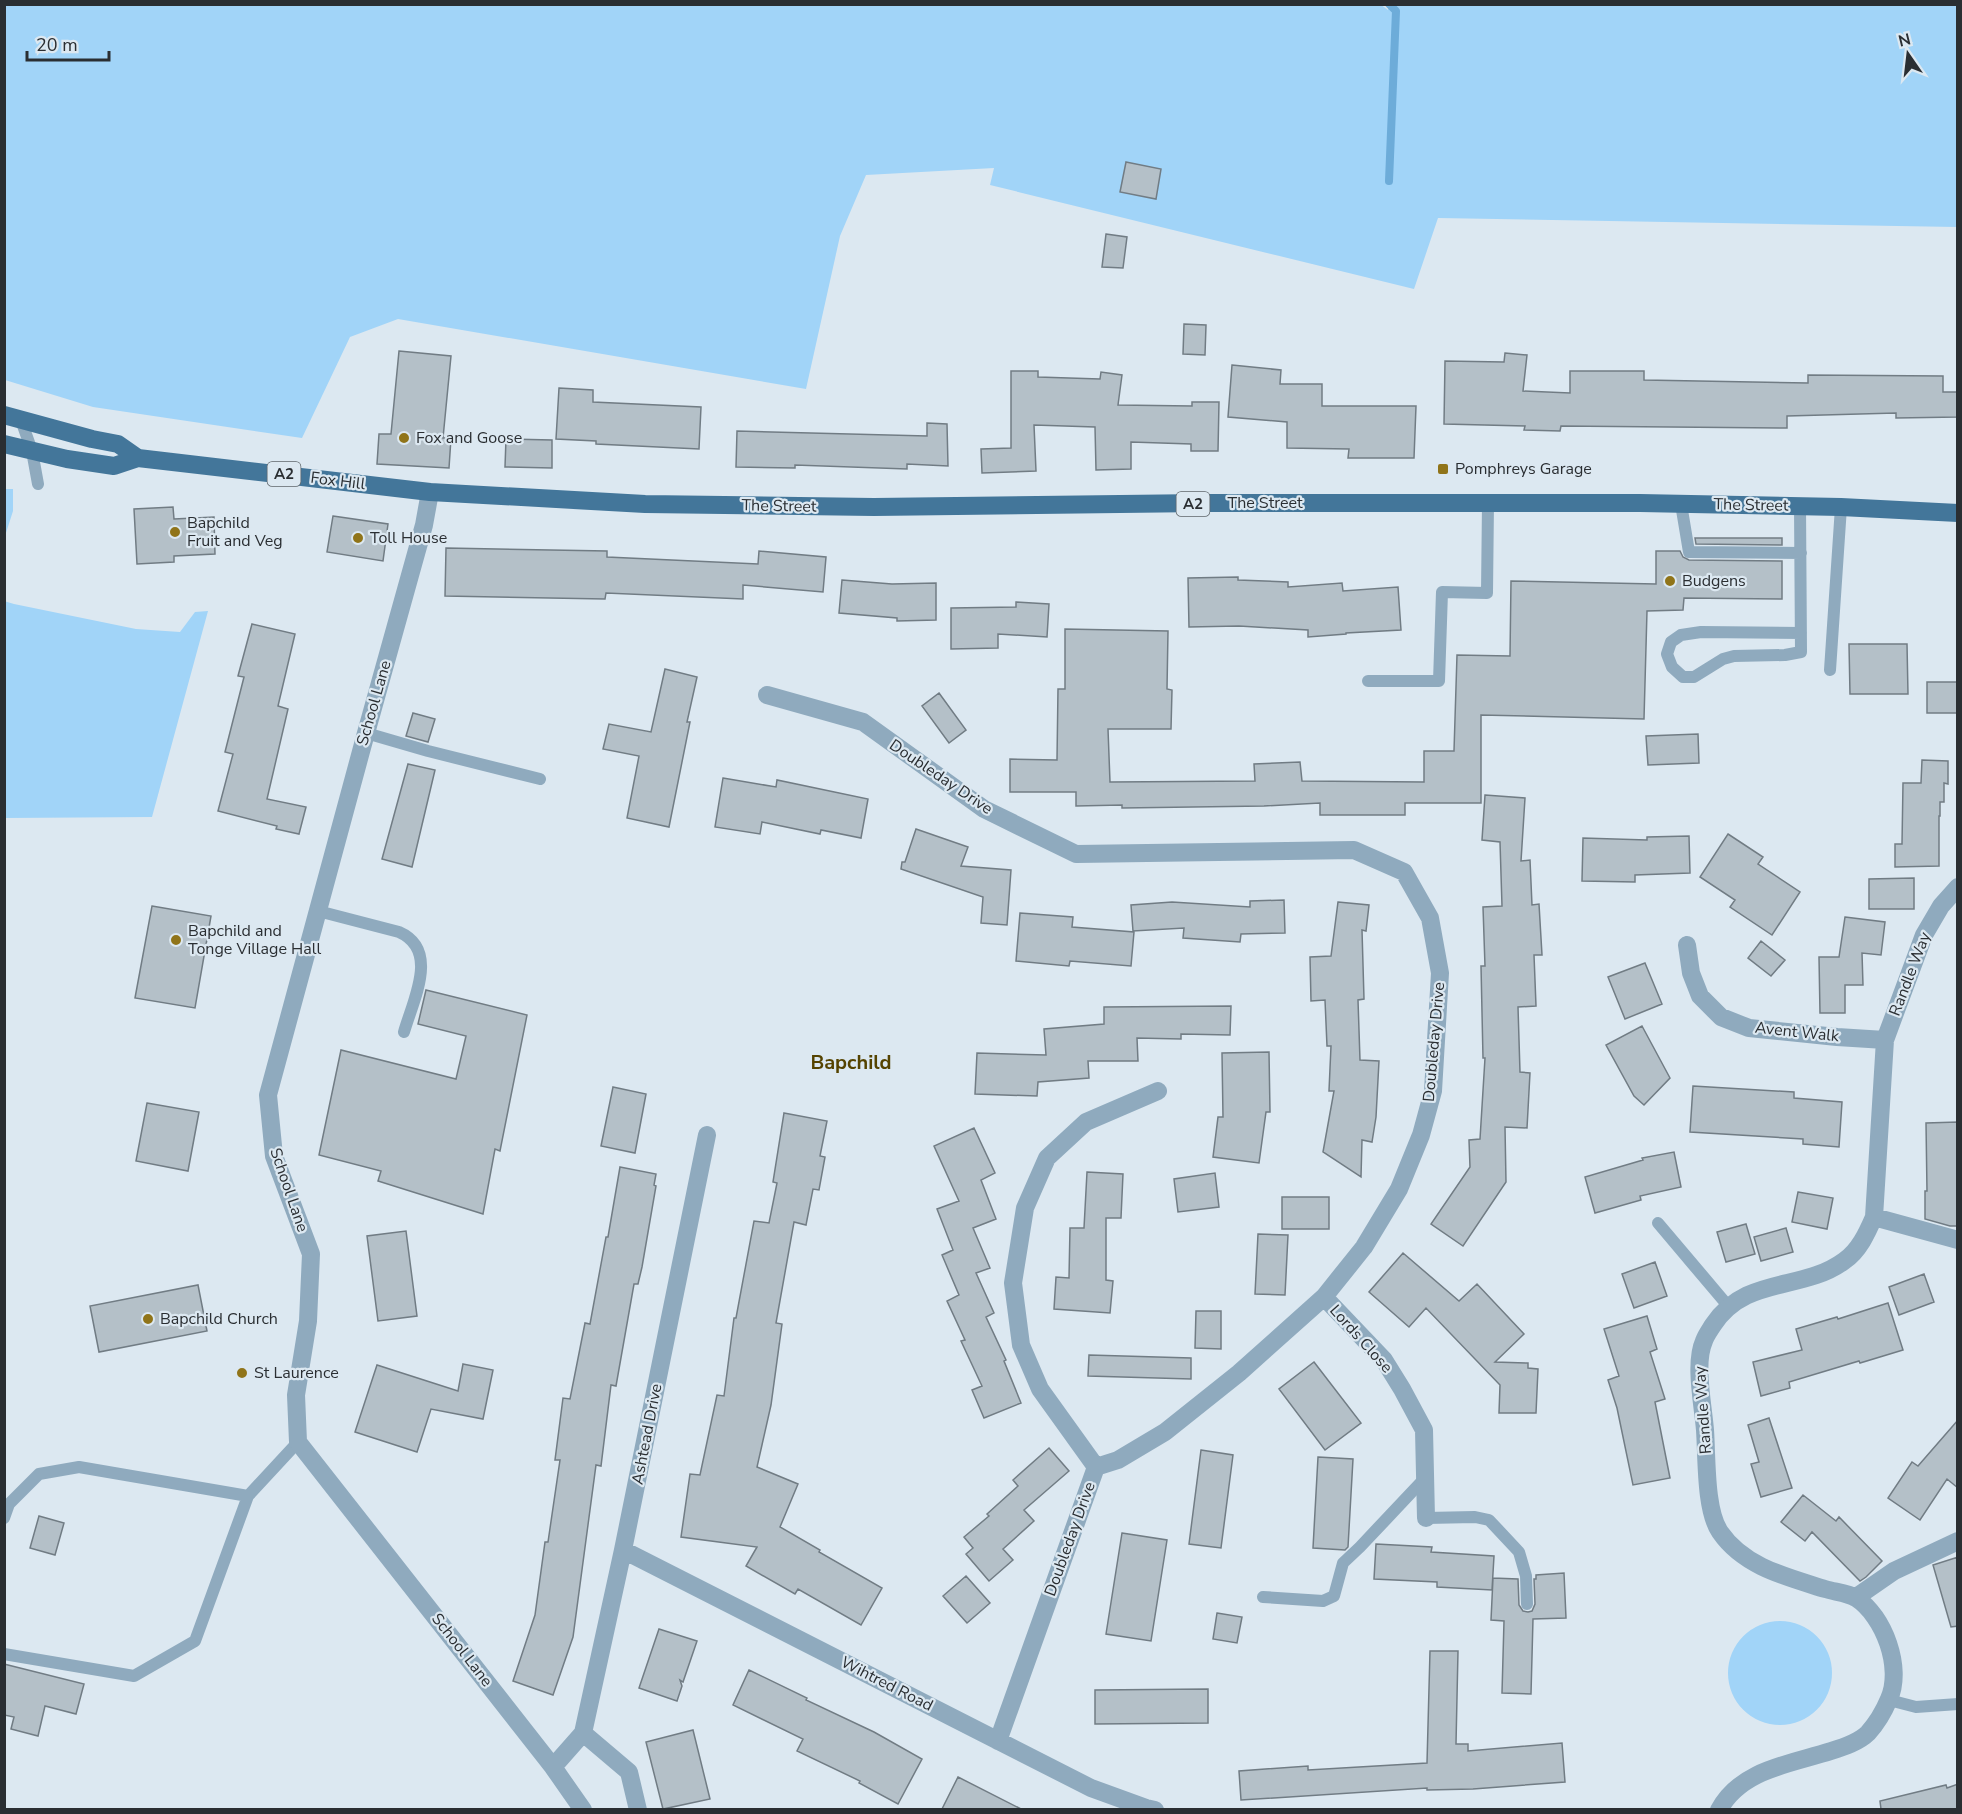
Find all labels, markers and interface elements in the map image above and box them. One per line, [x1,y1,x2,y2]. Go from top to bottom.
scale bar [27,24,110,62]
north arrow [1878,24,1938,84]
text: N [1896,28,1913,53]
text: 20 m [36,33,78,57]
place label: Fox and Goose [416,427,522,449]
marker: Fox and Goose [397,431,411,445]
place label: Pomphreys Garage [1455,458,1592,480]
road number: A2 [268,462,300,486]
marker: Pomphreys Garage [1436,462,1450,476]
street label: Fox Hill [309,467,367,495]
road number: A2 [1176,492,1210,516]
street label: The Street [1228,492,1303,514]
street label: The Street [1713,493,1789,517]
street label: The Street [741,494,817,518]
place label: Bapchild Fruit and Veg [187,512,283,552]
marker: Bapchild Fruit and Veg [168,525,182,539]
place label: Toll House [370,527,447,549]
marker: Toll House [351,531,365,545]
place label: Budgens [1682,570,1746,592]
marker: Budgens [1663,574,1677,588]
street label: School Lane [351,658,397,748]
street label: Doubleday Drive [885,734,997,820]
place label: Bapchild and Tonge Village Hall [188,920,321,960]
street label: Randle Way [1884,928,1936,1019]
marker: Bapchild and Tonge Village Hall [169,933,183,947]
street label: Doubleday Drive [1418,981,1450,1103]
street label: Avent Walk [1754,1017,1841,1047]
district label: Bapchild [810,1049,892,1076]
street label: School Lane [264,1145,314,1235]
street label: Lords Close [1324,1300,1398,1378]
place label: Bapchild Church [160,1308,278,1330]
marker: Bapchild Church [141,1312,155,1326]
place label: St Laurence [254,1362,339,1384]
street label: Randle Way [1689,1364,1717,1455]
marker: St Laurence [235,1366,249,1380]
street label: Ashtead Drive [626,1382,668,1486]
street label: Doubleday Drive [1039,1479,1101,1599]
street label: School Lane [426,1609,498,1691]
street label: Wihtred Road [837,1651,937,1717]

